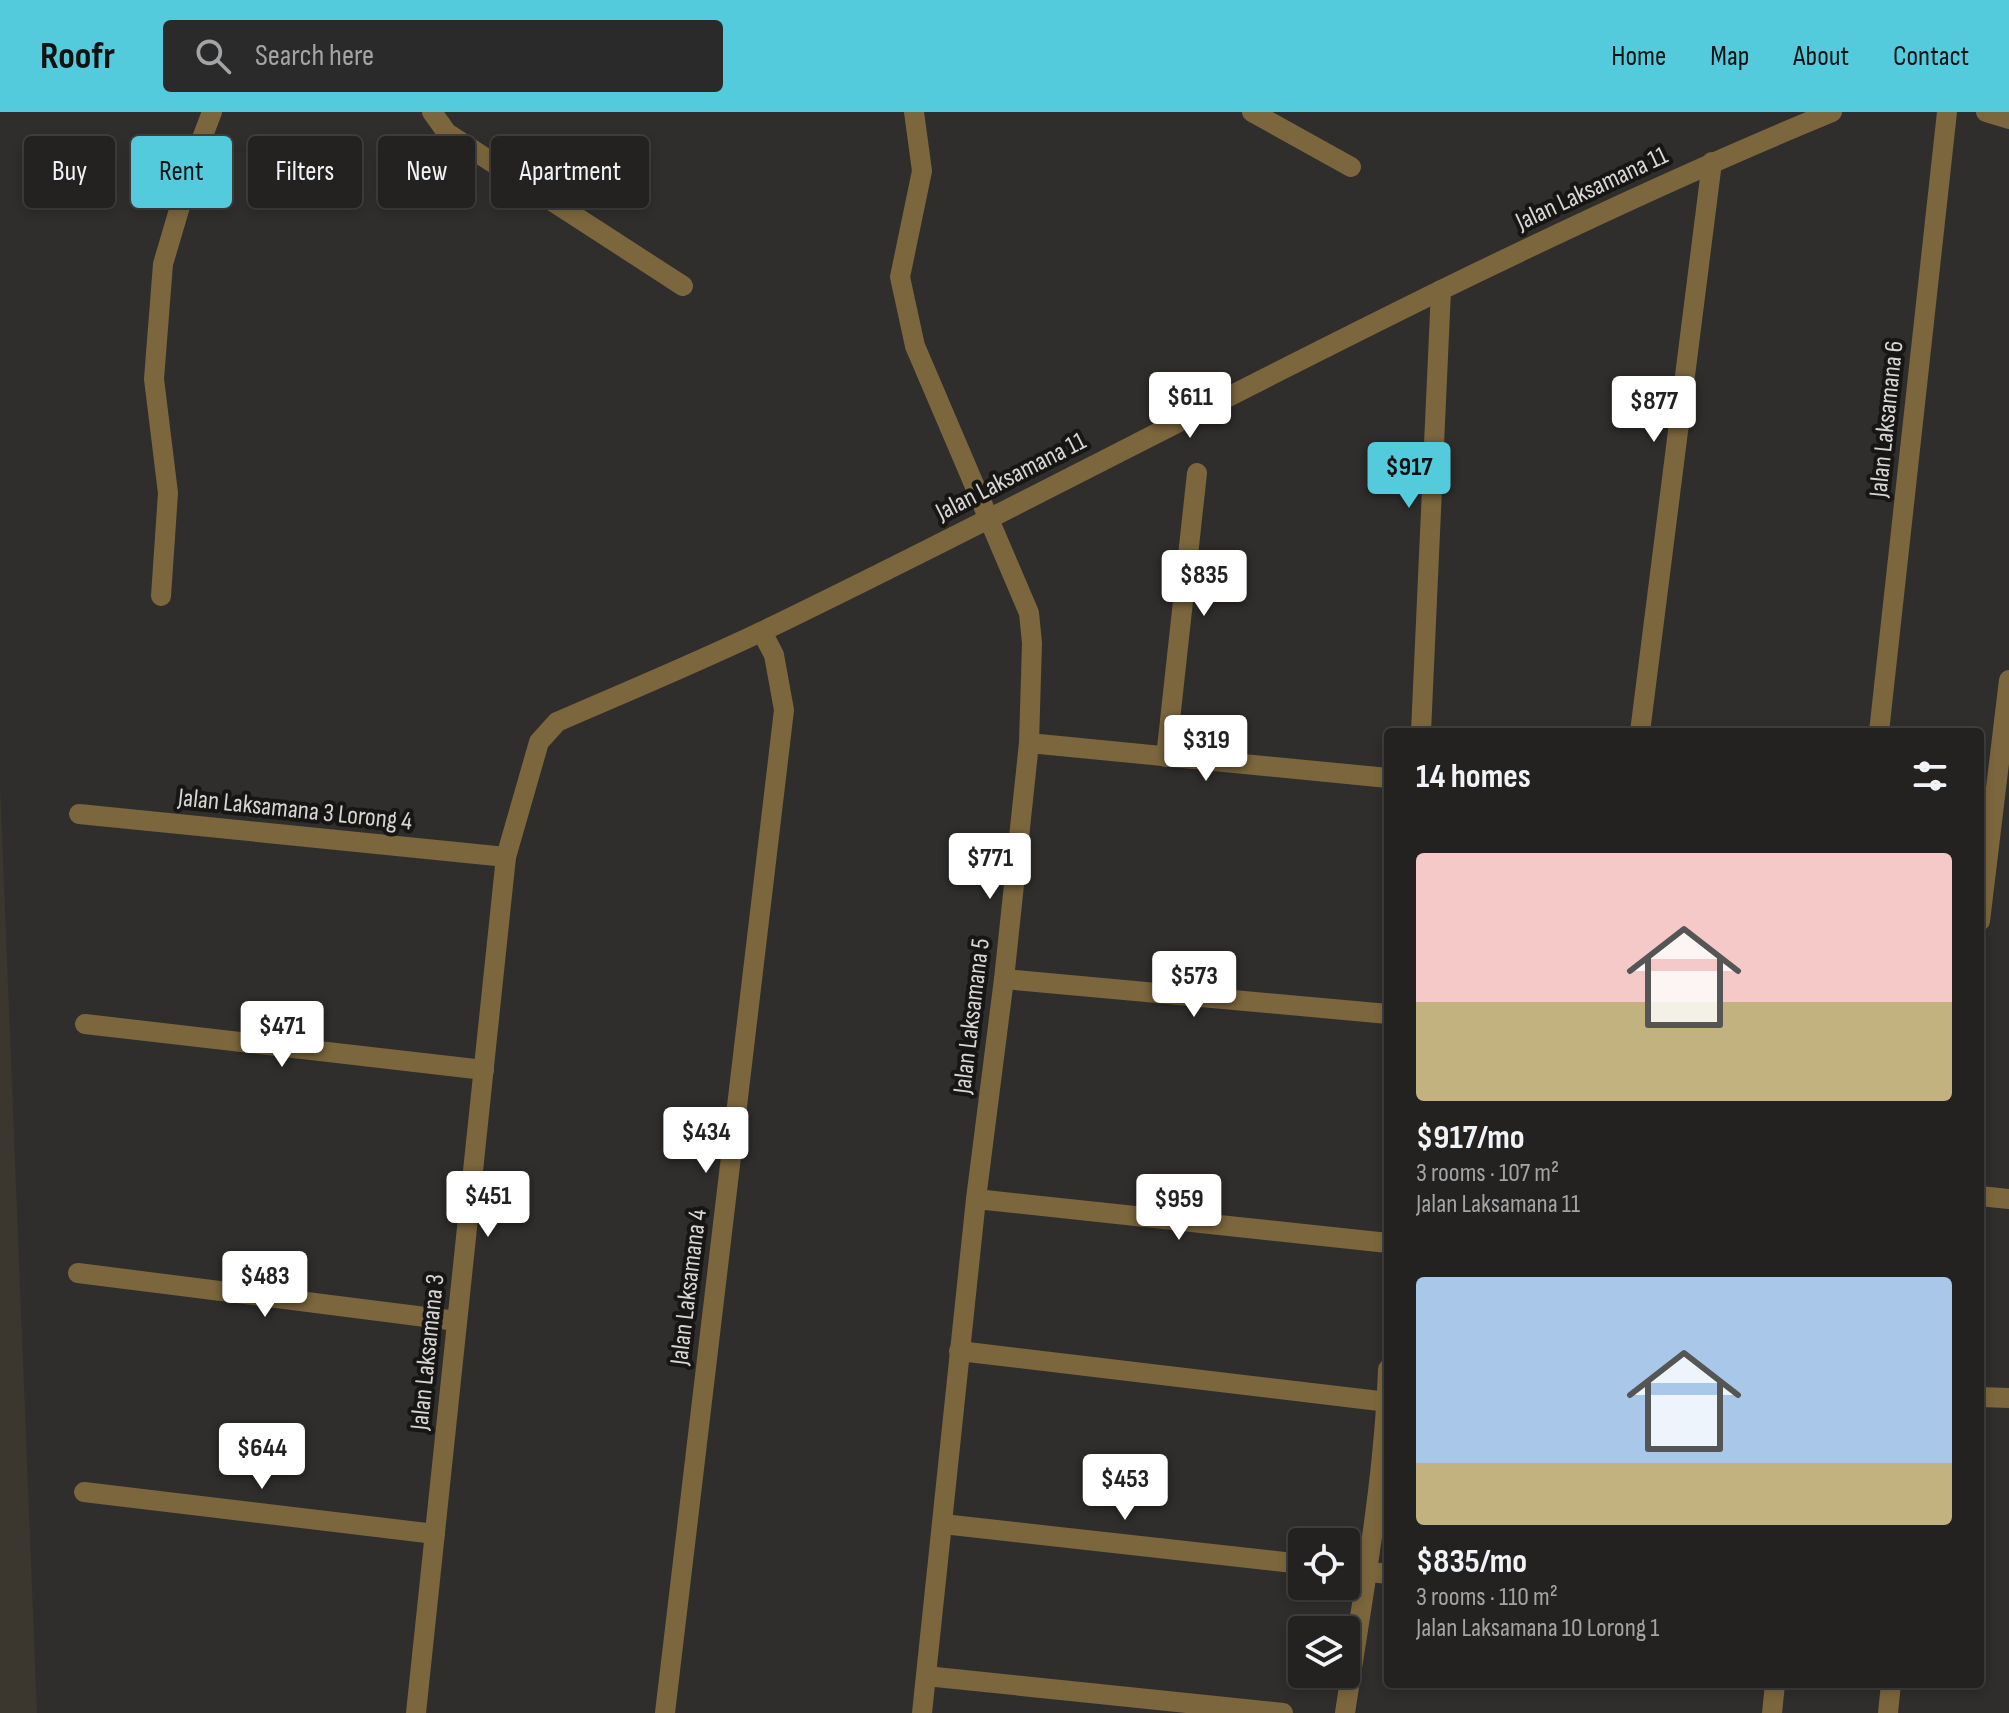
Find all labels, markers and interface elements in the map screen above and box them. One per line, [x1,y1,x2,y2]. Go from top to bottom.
search box [163,20,723,92]
text: Roofr [40,34,115,79]
icon: search [191,34,235,78]
text: Search here [255,38,374,74]
text: Home [1611,40,1666,73]
text: Map [1710,40,1749,73]
text: About [1793,40,1849,73]
text: Contact [1893,40,1969,73]
chip: Buy [24,136,115,208]
chip: Rent [131,136,232,208]
chip: Filters [248,136,362,208]
chip: New [378,136,475,208]
chip: Apartment [491,136,649,208]
street label: Jalan Laksamana 11 [1510,140,1673,238]
street label: Jalan Laksamana 6 [1863,339,1911,500]
pin: $611 [1143,372,1237,440]
pin: $877 [1607,376,1701,444]
text: $611 [1167,382,1213,413]
text: $877 [1630,386,1678,417]
street label: Jalan Laksamana 11 [930,426,1091,529]
pin: $917 [1362,442,1456,510]
text: $917 [1386,452,1432,483]
pin: $835 [1157,550,1251,618]
text: $835 [1180,560,1228,591]
pin: $319 [1159,715,1253,783]
text: $319 [1182,725,1230,756]
icon: filters [1908,754,1952,798]
text: 14 homes [1416,756,1531,797]
street label: Jalan Laksamana 3 Lorong 4 [175,782,414,838]
pin: $771 [943,833,1037,901]
text: $771 [967,843,1013,874]
icon: home [1612,905,1756,1049]
street label: Jalan Laksamana 5 [947,937,997,1096]
pin: $573 [1147,951,1241,1019]
text: $573 [1170,961,1218,992]
pin: $471 [235,1001,329,1069]
text: $471 [259,1011,305,1042]
pin: $434 [659,1107,753,1175]
text: $434 [681,1117,731,1148]
text: $917/mo [1416,1117,1525,1158]
text: 3 rooms · 107 m² [1416,1158,1559,1189]
pin: $451 [441,1171,535,1239]
pin: $959 [1132,1174,1226,1242]
text: $451 [464,1181,512,1212]
text: $959 [1154,1184,1204,1215]
text: Jalan Laksamana 11 [1416,1189,1580,1220]
street label: Jalan Laksamana 4 [664,1207,714,1368]
pin: $483 [218,1251,312,1319]
text: $483 [240,1261,290,1292]
street label: Jalan Laksamana 3 [404,1272,452,1433]
icon: home [1612,1329,1756,1473]
pin: $644 [215,1423,309,1491]
text: $644 [237,1433,287,1464]
pin: $453 [1078,1454,1172,1522]
text: $453 [1101,1464,1149,1495]
map controls [1288,1528,1360,1688]
button: locate [1288,1528,1360,1600]
text: $835/mo [1416,1541,1527,1582]
text: 3 rooms · 110 m² [1416,1582,1558,1613]
text: Jalan Laksamana 10 Lorong 1 [1416,1613,1659,1644]
button: layers [1288,1616,1360,1688]

